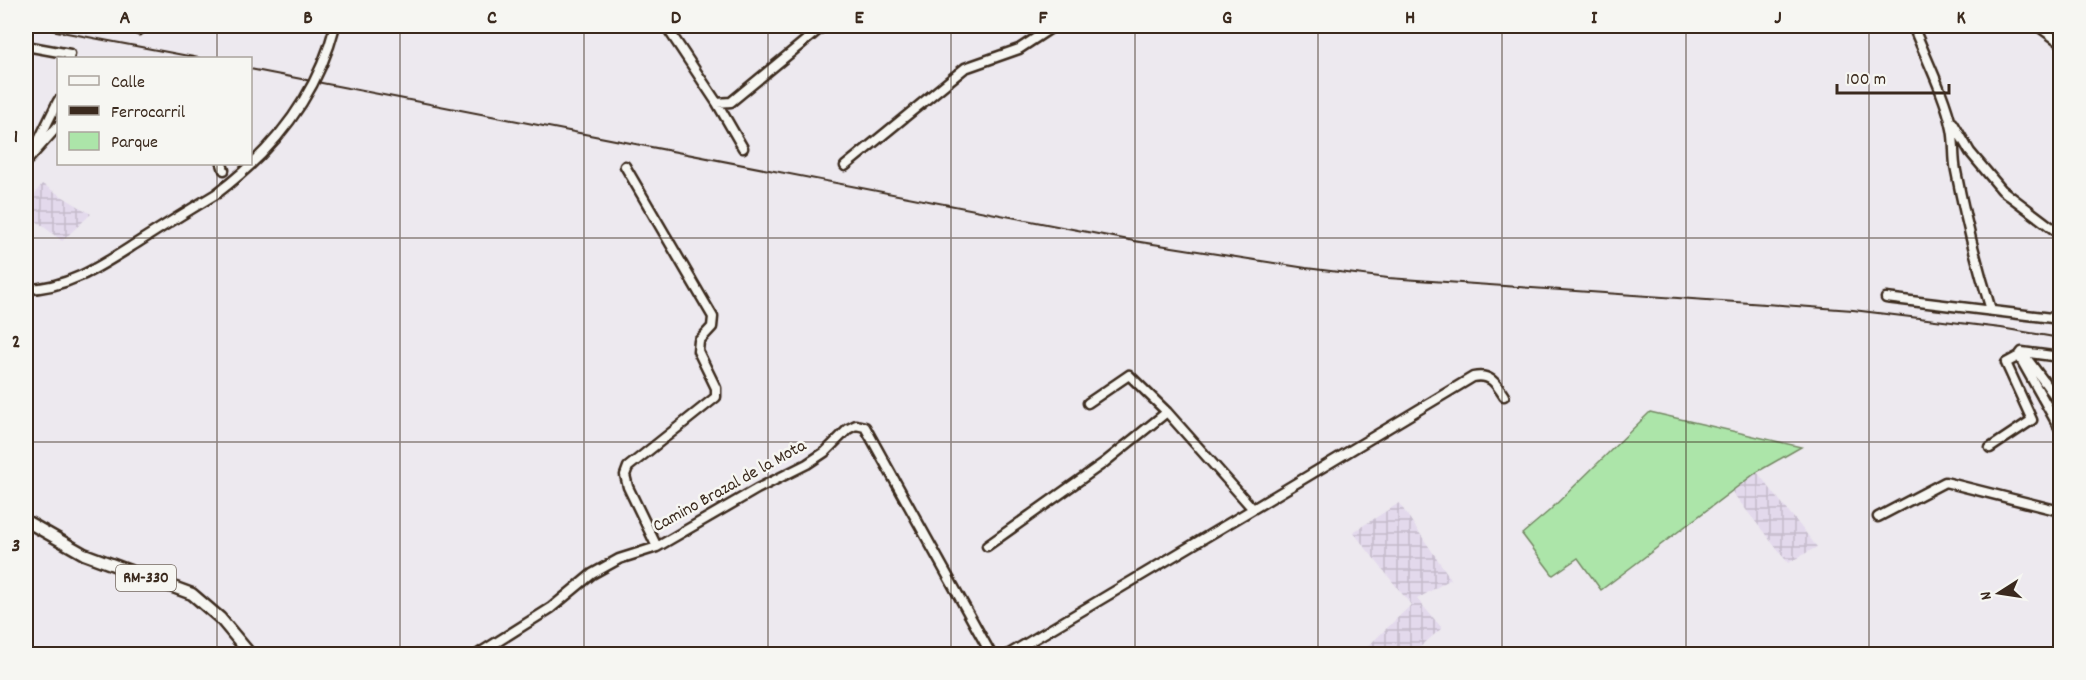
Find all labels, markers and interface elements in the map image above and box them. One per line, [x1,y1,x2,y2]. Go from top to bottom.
text: A [120,5,131,33]
text: B [303,5,313,33]
text: C [487,5,497,33]
text: D [671,5,682,33]
text: E [854,5,864,33]
text: F [1039,5,1049,33]
text: G [1222,5,1232,33]
text: H [1405,5,1415,33]
text: I [1591,5,1598,33]
text: J [1774,5,1782,33]
text: K [1956,5,1966,33]
legend [57,57,252,165]
scale bar [1837,57,1950,95]
text: 100 m [1846,68,1886,93]
text: Calle [111,71,145,96]
text: Ferrocarril [111,101,186,126]
text: 1 [14,124,18,152]
text: Parque [111,131,158,156]
text: 2 [12,329,20,357]
street label: Camino Brazal de la Mota [649,434,812,540]
text: 3 [12,533,20,561]
north arrow [1969,563,2029,623]
road number: RM-330 [116,565,176,591]
text: N [1975,589,1999,602]

